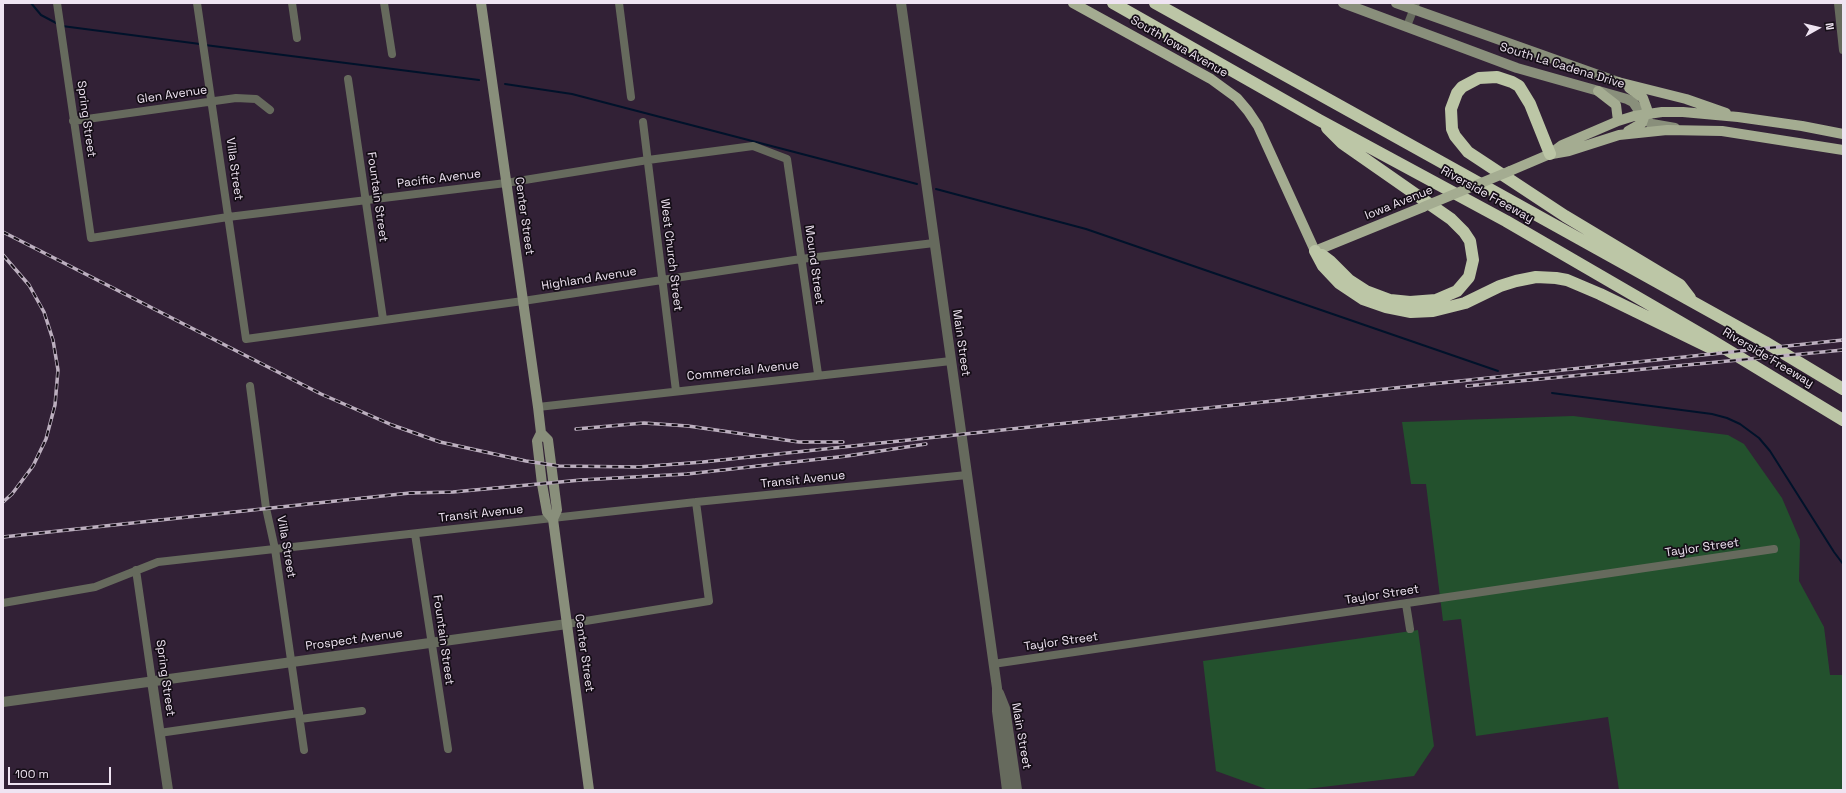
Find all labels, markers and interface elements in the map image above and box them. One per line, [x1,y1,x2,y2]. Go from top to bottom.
north arrow [1798,8,1838,48]
street label: South Iowa Avenue [1128,13,1230,81]
text: N [1822,22,1837,31]
street label: South La Cadena Drive [1498,40,1626,92]
street label: Spring Street [73,80,99,158]
street label: Glen Avenue [136,83,208,107]
street label: Villa Street [222,137,246,201]
street label: Fountain Street [364,151,390,243]
street label: Riverside Freeway [1438,164,1536,226]
street label: Pacific Avenue [396,167,482,191]
street label: Center Street [511,176,537,256]
street label: Iowa Avenue [1363,183,1435,223]
street label: West Church Street [657,198,685,312]
street label: Mound Street [801,224,827,306]
street label: Highland Avenue [540,264,638,294]
street label: Main Street [949,309,973,377]
street label: Riverside Freeway [1720,325,1816,391]
street label: Commercial Avenue [686,358,800,384]
street label: Transit Avenue [760,468,846,492]
street label: Transit Avenue [438,502,524,526]
street label: Villa Street [273,515,299,579]
street label: Taylor Street [1664,536,1740,560]
street label: Taylor Street [1344,582,1420,608]
street label: Fountain Street [430,594,456,686]
street label: Center Street [571,613,597,693]
street label: Prospect Avenue [304,626,404,654]
street label: Taylor Street [1023,630,1099,654]
street label: Spring Street [152,639,178,717]
street label: Main Street [1008,702,1034,770]
scale bar [10,759,113,785]
text: 100 m [15,766,49,782]

